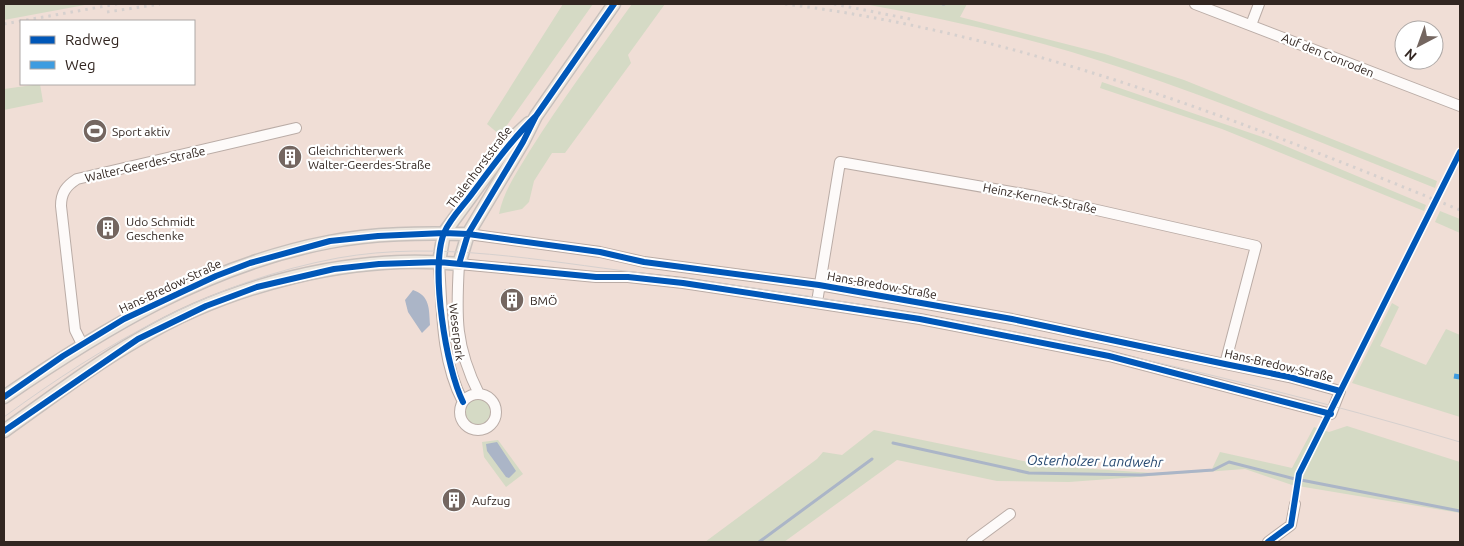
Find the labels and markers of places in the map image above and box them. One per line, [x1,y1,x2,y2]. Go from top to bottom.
sports icon: Sport aktiv [82,118,108,144]
place label: Sport aktiv [112,125,170,138]
building icon: Gleichrichterwerk Walter-Geerdes-Straße [277,144,303,170]
place label: Gleichrichterwerk Walter-Geerdes-Straße [308,144,431,171]
building icon: Udo Schmidt Geschenke [95,215,121,241]
place label: Udo Schmidt Geschenke [126,215,195,242]
building icon: BMÖ [499,287,525,313]
place label: BMÖ [530,294,557,307]
building icon: Aufzug [441,487,467,513]
place label: Aufzug [472,494,511,507]

